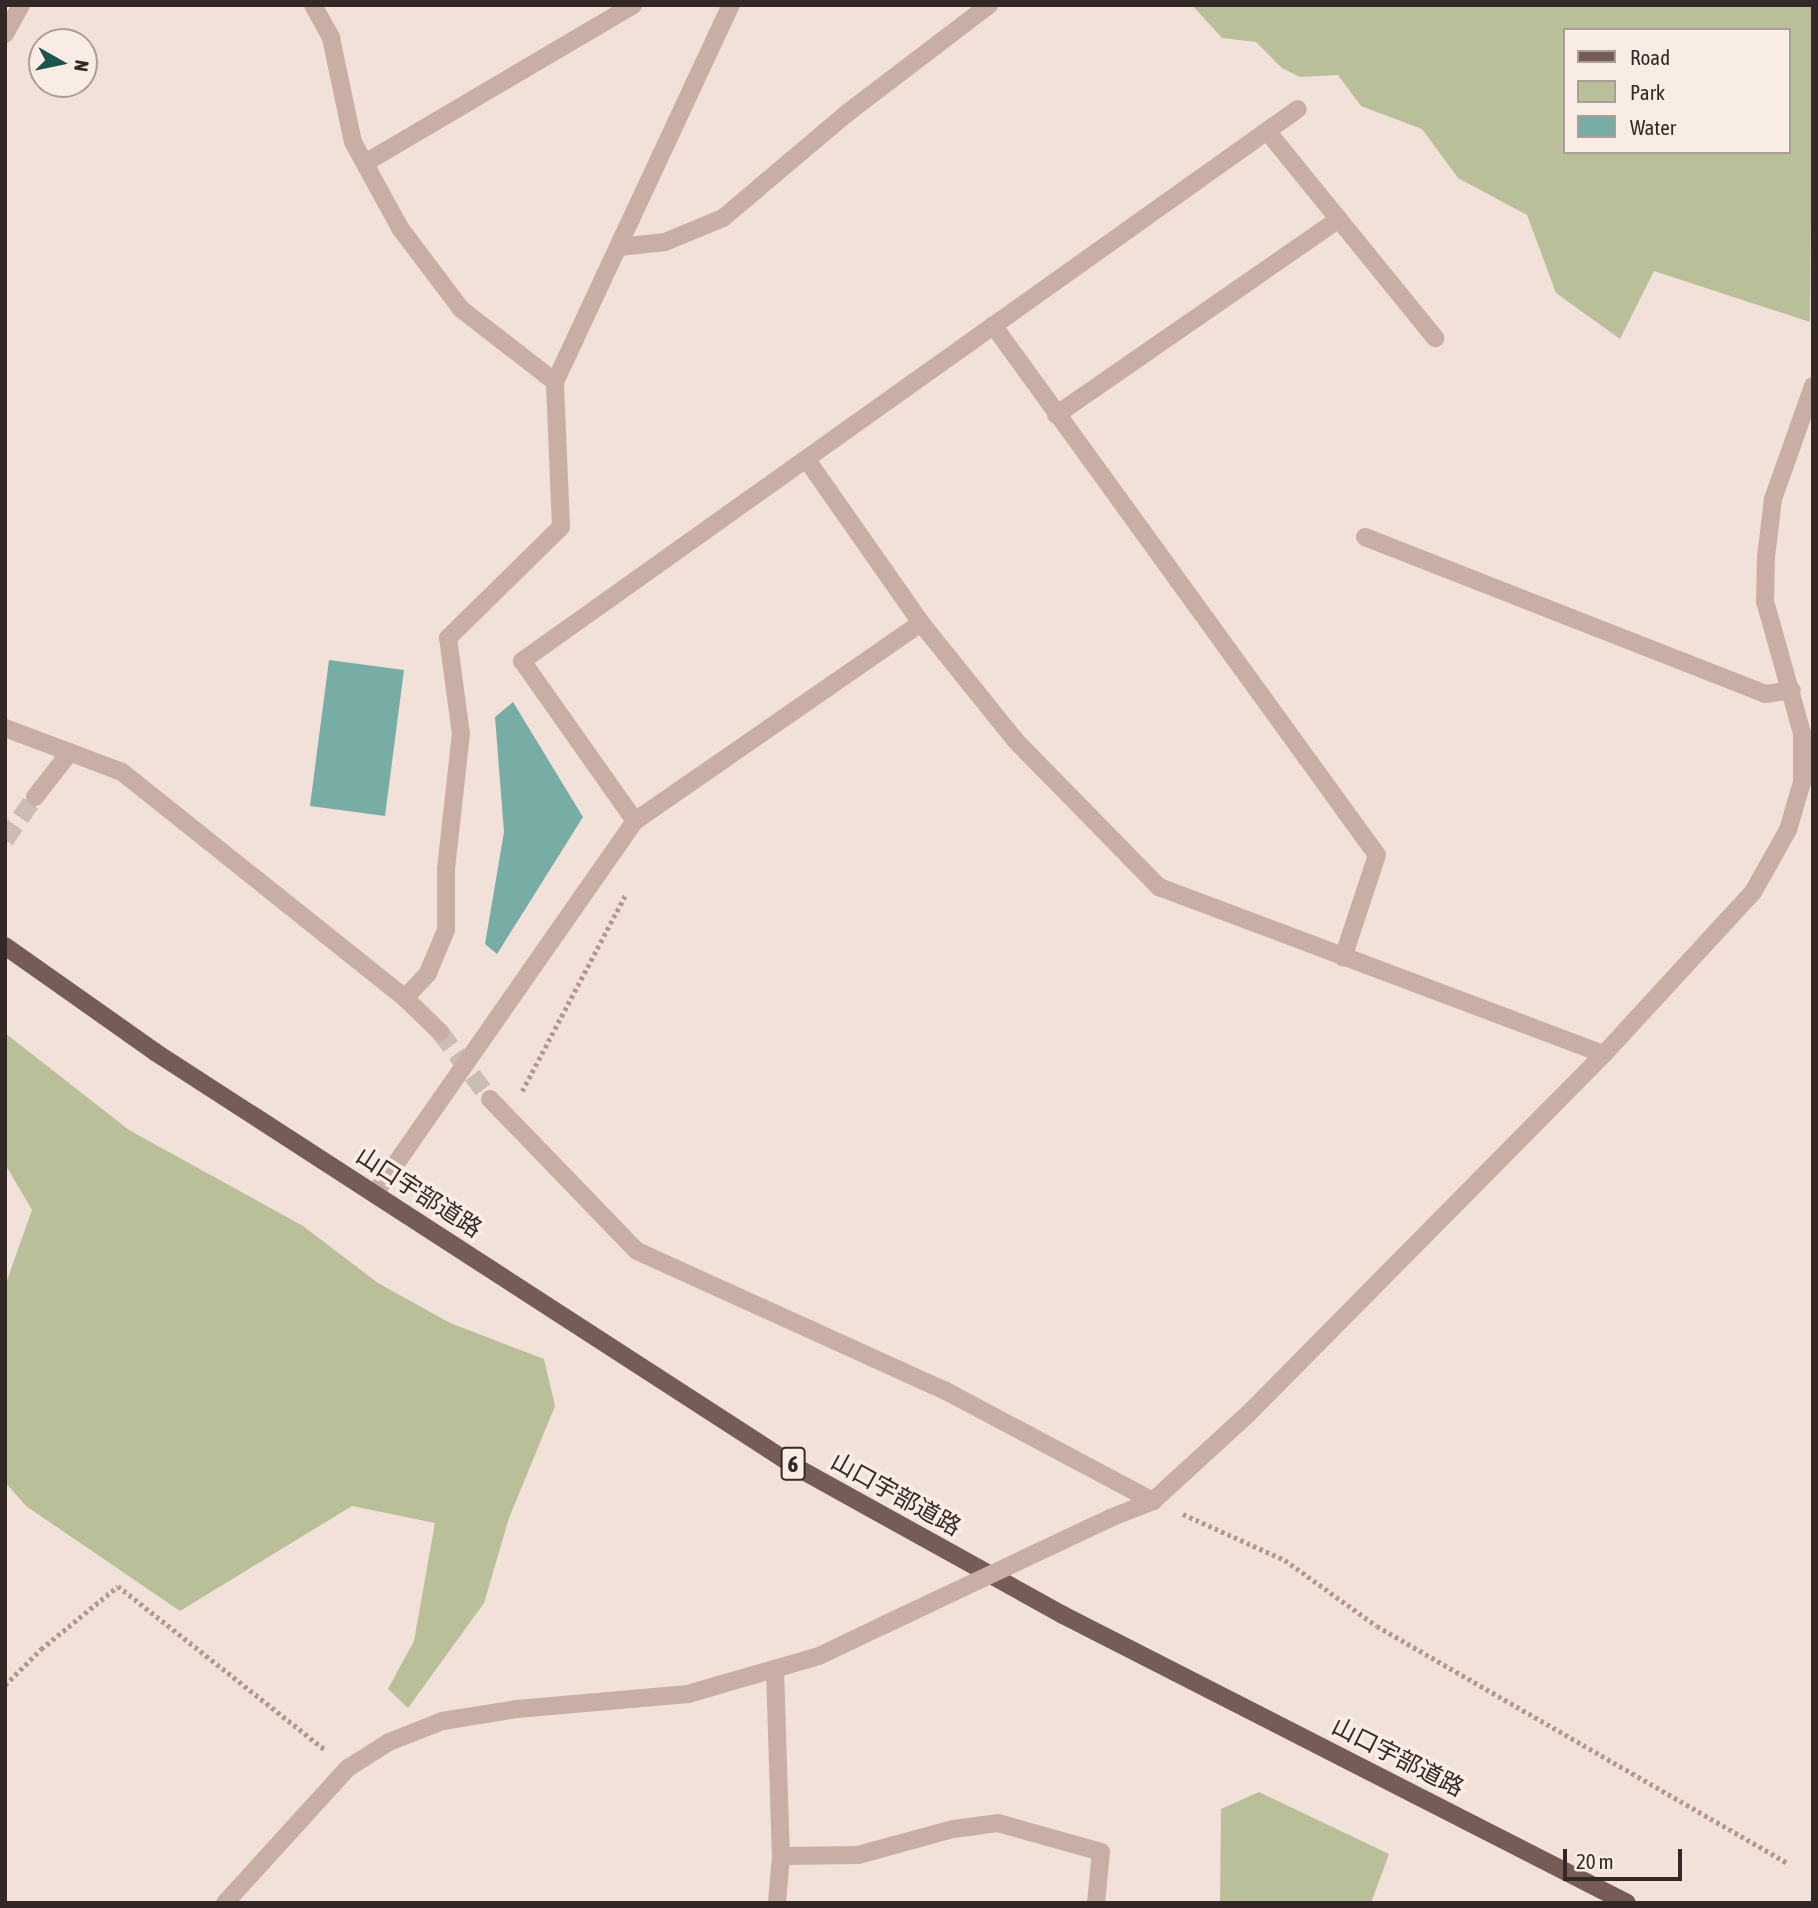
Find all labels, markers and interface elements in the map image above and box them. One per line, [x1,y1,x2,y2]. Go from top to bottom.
north arrow [28,28,98,98]
legend [1562,28,1790,154]
text: Road [1630,45,1670,69]
text: N [70,59,94,73]
text: Park [1630,80,1665,104]
text: Water [1630,115,1676,139]
street label: 山口宇部道路 [351,1141,487,1243]
road number: 6 [779,1444,807,1484]
street label: 山口宇部道路 [826,1446,966,1542]
street label: 山口宇部道路 [1327,1711,1469,1803]
scale bar [1566,1834,1685,1878]
text: 20 m [1576,1849,1614,1873]

